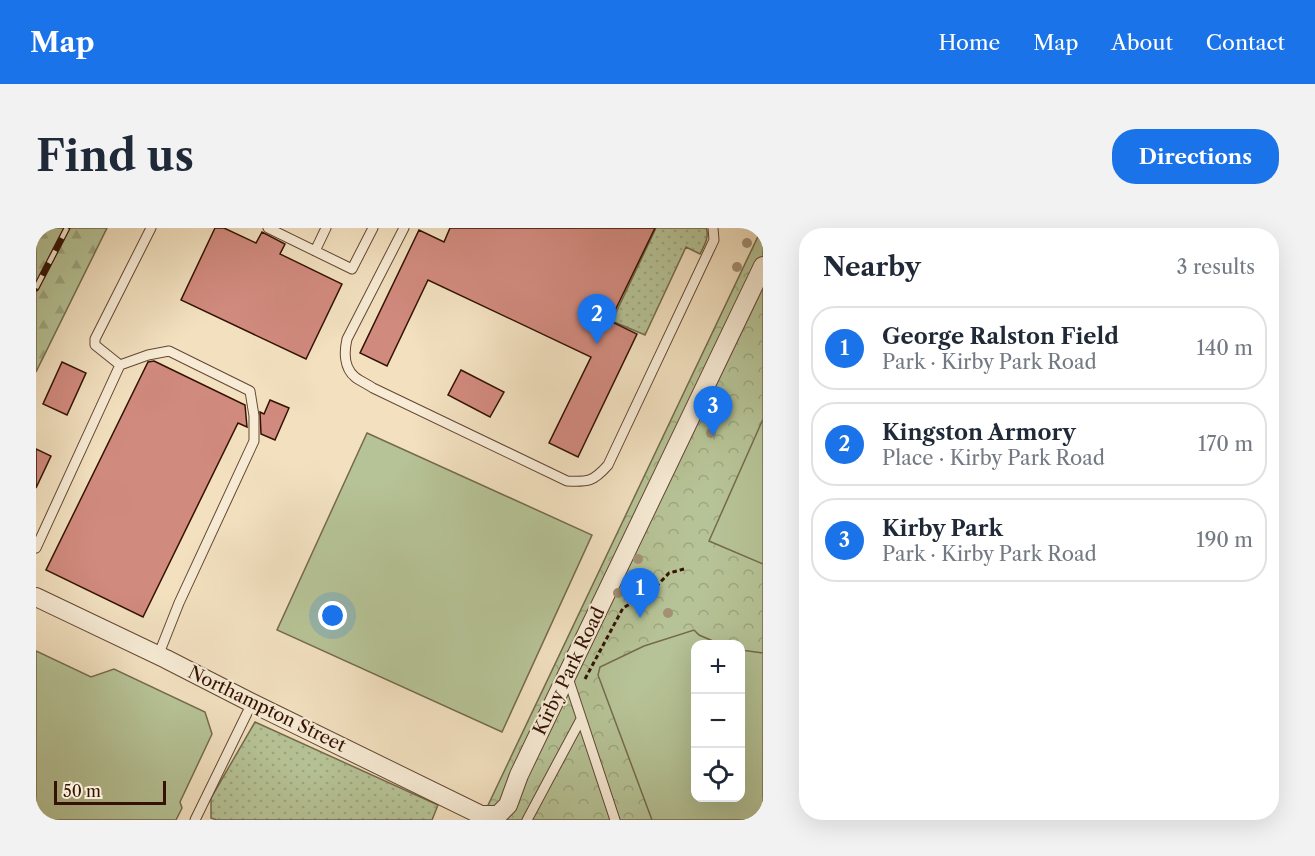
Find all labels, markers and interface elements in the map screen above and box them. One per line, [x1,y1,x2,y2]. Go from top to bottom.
text: Map [30,25,94,59]
text: Home [939,30,1000,55]
text: Map [1033,30,1078,55]
text: About [1111,30,1173,55]
text: Contact [1206,30,1285,55]
button: Directions [1112,129,1279,184]
text: Find us [36,130,194,182]
text: Nearby [823,251,921,283]
text: 3 results [1177,255,1255,279]
pin: 2 [578,294,616,344]
text: George Ralston Field [882,323,1119,350]
text: 1 [840,336,849,360]
text: 140 m [1196,336,1253,360]
text: Park · Kirby Park Road [882,350,1097,374]
pin: 3 [694,386,732,436]
text: Kingston Armory [882,419,1076,446]
text: 2 [839,432,850,456]
text: 170 m [1198,432,1253,456]
text: Place · Kirby Park Road [882,446,1105,470]
text: Kirby Park [882,515,1003,542]
text: 3 [839,528,850,552]
text: 190 m [1196,528,1253,552]
text: Park · Kirby Park Road [882,542,1097,566]
pin: 1 [620,568,660,618]
your location [318,601,347,630]
street label: Kirby Park Road [528,603,610,739]
map controls [691,640,745,802]
button: + [691,640,745,694]
street label: Northampton Street [185,661,350,757]
button: − [691,694,745,748]
button: locate [691,748,745,802]
scale bar [54,778,166,806]
text: 50 m [63,781,101,801]

